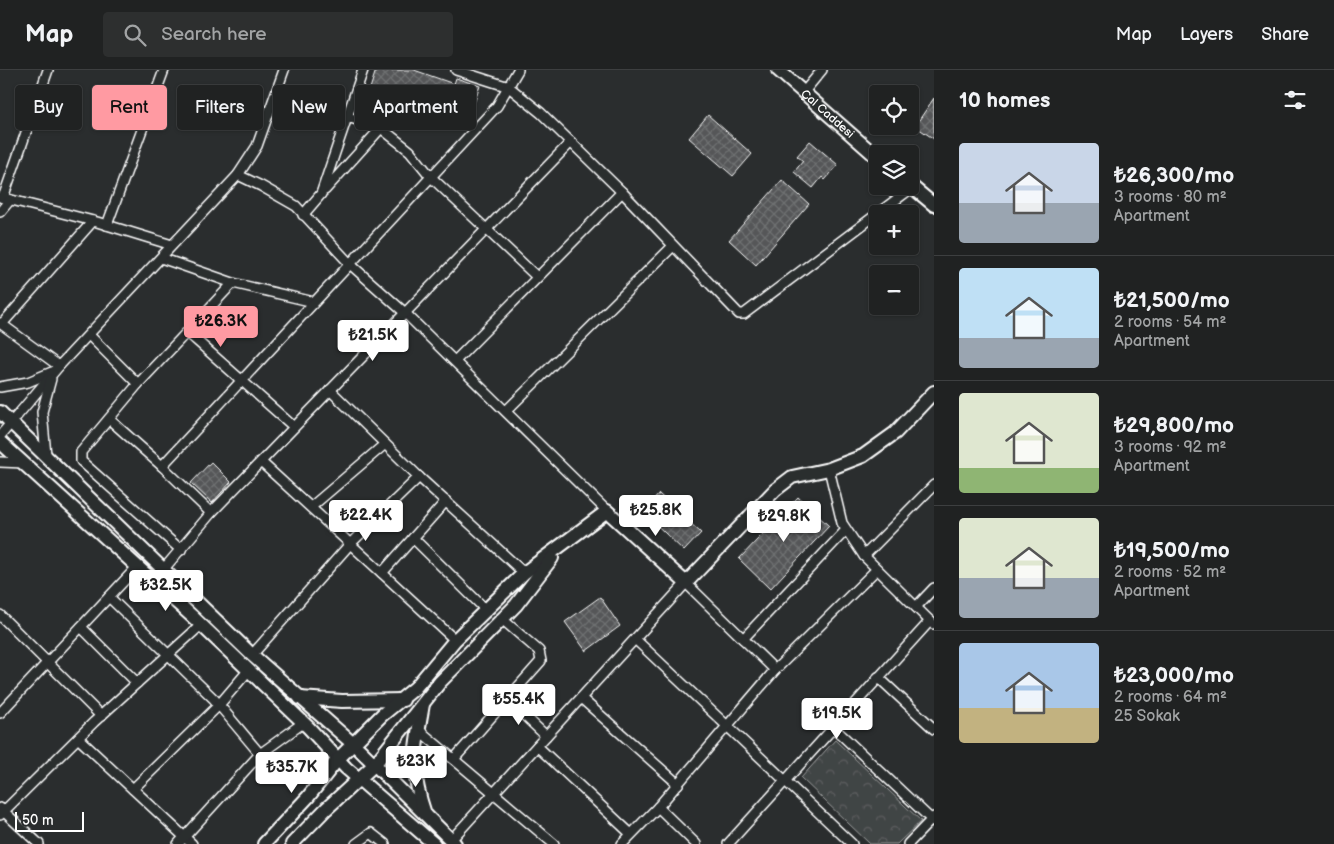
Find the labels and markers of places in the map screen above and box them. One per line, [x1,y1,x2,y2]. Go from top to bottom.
pin: ₺26.3K [180,306,262,348]
pin: ₺21.5K [332,320,414,362]
pin: ₺25.8K [615,494,697,537]
pin: ₺22.4K [325,500,407,542]
pin: ₺29.8K [743,500,825,543]
pin: ₺32.5K [125,570,207,612]
pin: ₺55.4K [478,684,560,726]
pin: ₺19.5K [796,698,878,740]
pin: ₺23K [386,746,446,788]
pin: ₺35.7K [251,752,333,794]

